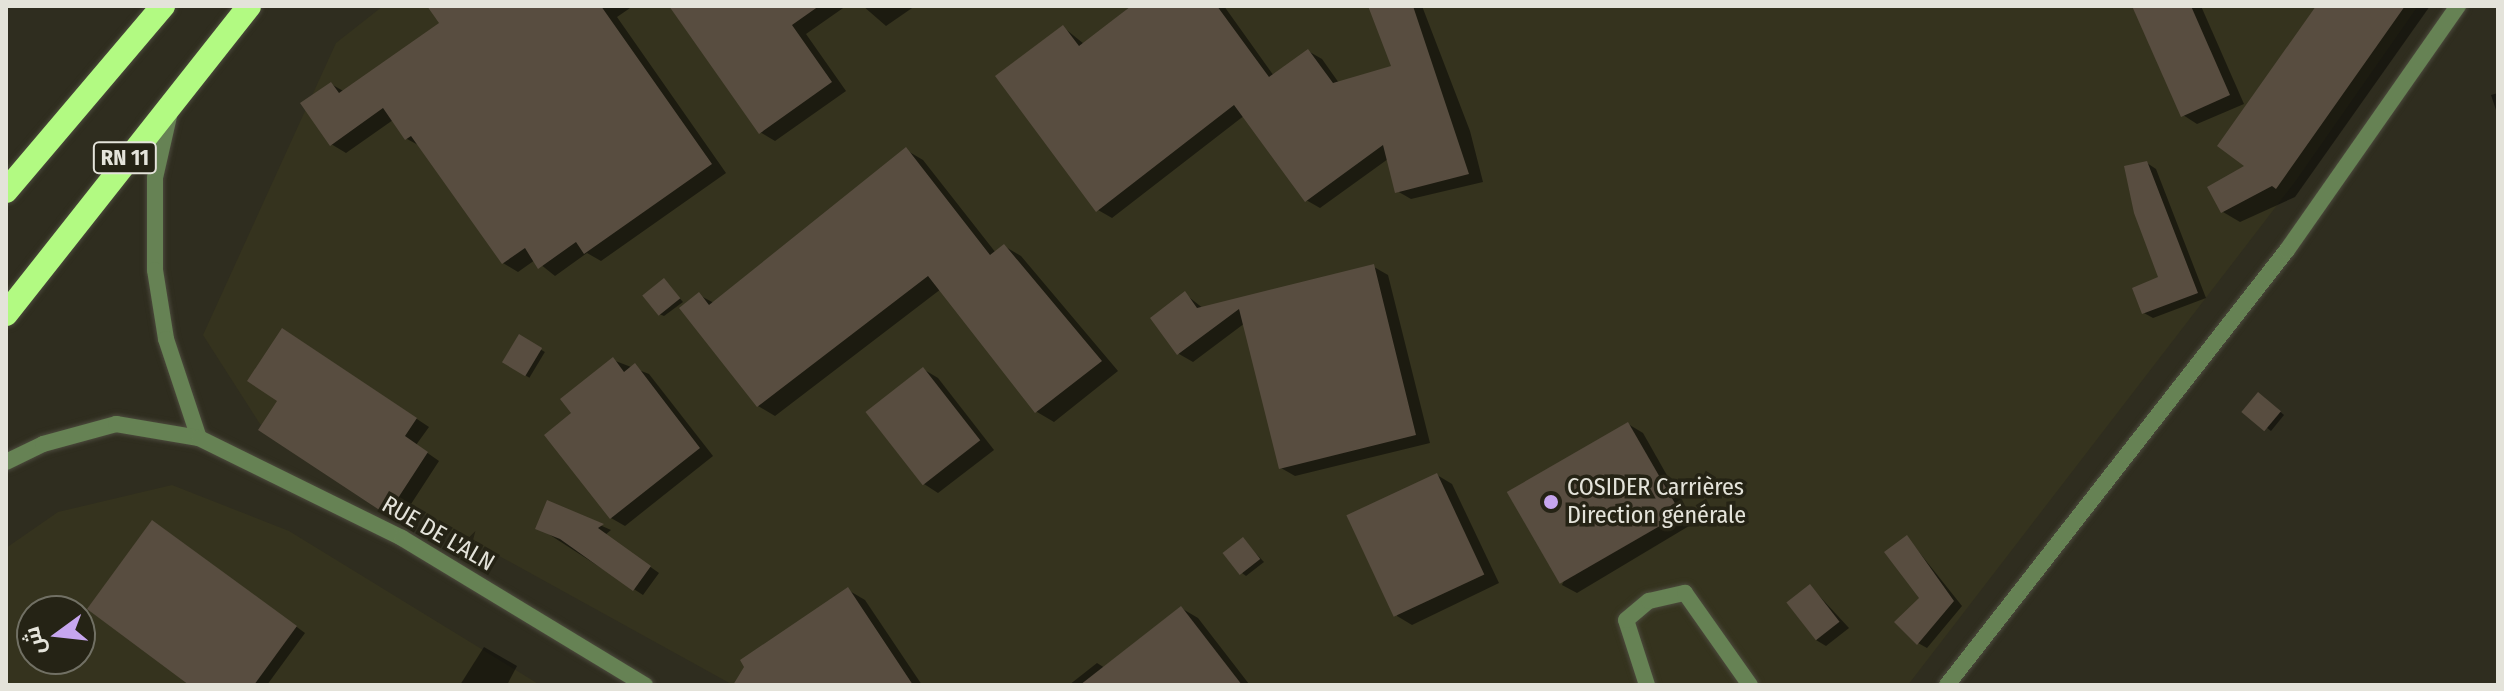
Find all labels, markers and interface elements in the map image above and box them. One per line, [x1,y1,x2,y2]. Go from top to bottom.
road number: RN 11 [91,140,159,176]
place label: COSIDER Carrières Direction générale [1567,474,1746,530]
street label: RUE DE L'ALN [377,490,499,578]
marker: COSIDER Carrières Direction générale [1542,493,1560,511]
north arrow [16,595,96,675]
text: ش [18,624,51,658]

